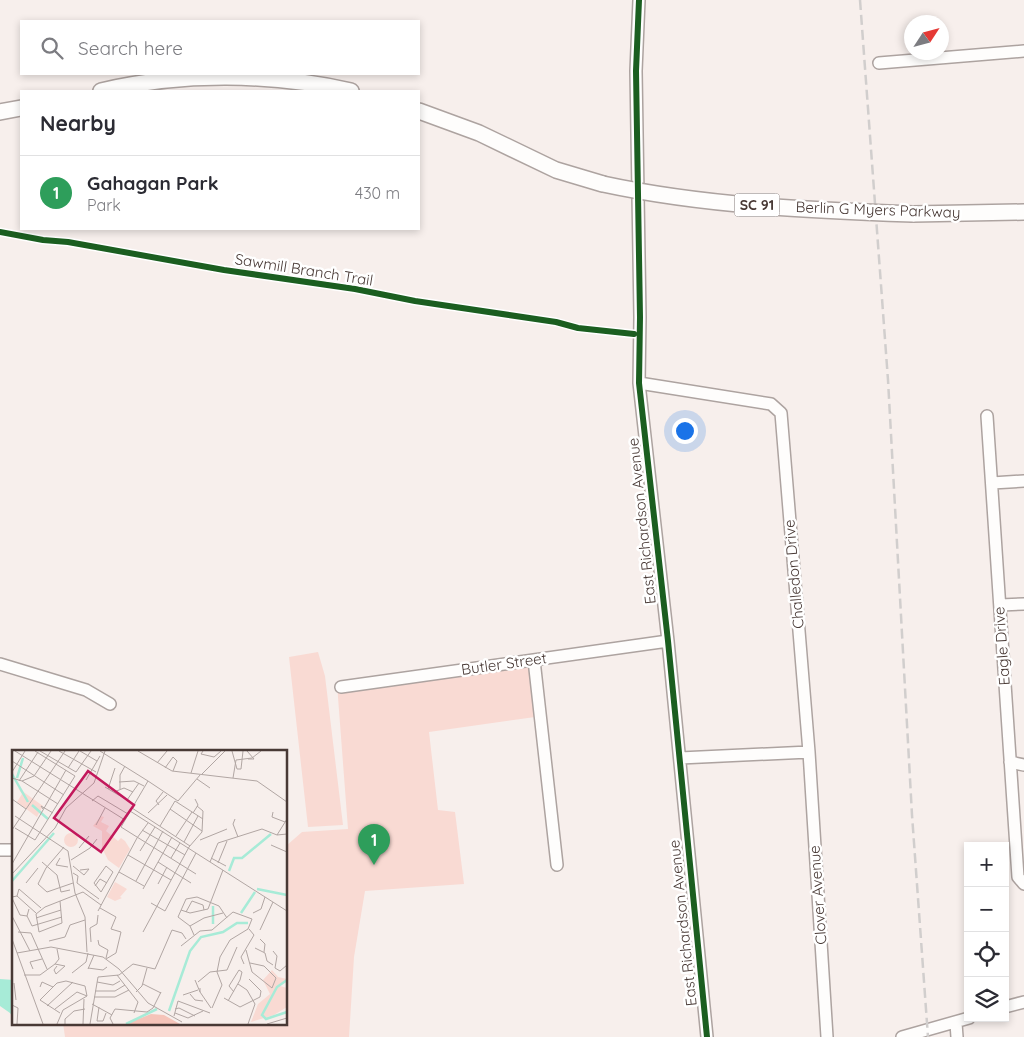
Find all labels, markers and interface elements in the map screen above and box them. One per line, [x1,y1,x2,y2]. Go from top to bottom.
north arrow [904,15,949,60]
search box [20,20,420,75]
icon: search [38,34,66,62]
text: Search here [78,36,183,60]
text: Nearby [40,110,116,136]
text: Gahagan Park [87,171,218,195]
text: 1 [53,183,59,203]
text: 430 m [355,183,400,203]
road number: SC 91 [734,194,780,216]
text: Park [87,195,121,215]
street label: Berlin G Myers Parkway [795,197,961,222]
street label: Sawmill Branch Trail [234,249,375,290]
your location [672,418,698,444]
street label: East Richardson Avenue [623,437,660,605]
street label: Challedon Drive [779,519,808,629]
street label: Eagle Drive [989,606,1014,686]
street label: Butler Street [460,648,548,679]
inset map [12,750,288,1024]
pin: 1 [358,824,390,865]
street label: East Richardson Avenue [664,839,701,1007]
map controls [964,842,1009,1022]
button: + [964,842,1009,887]
street label: Clover Avenue [805,845,830,945]
button: − [964,887,1009,932]
button: locate [964,932,1009,977]
button: layers [964,977,1009,1022]

